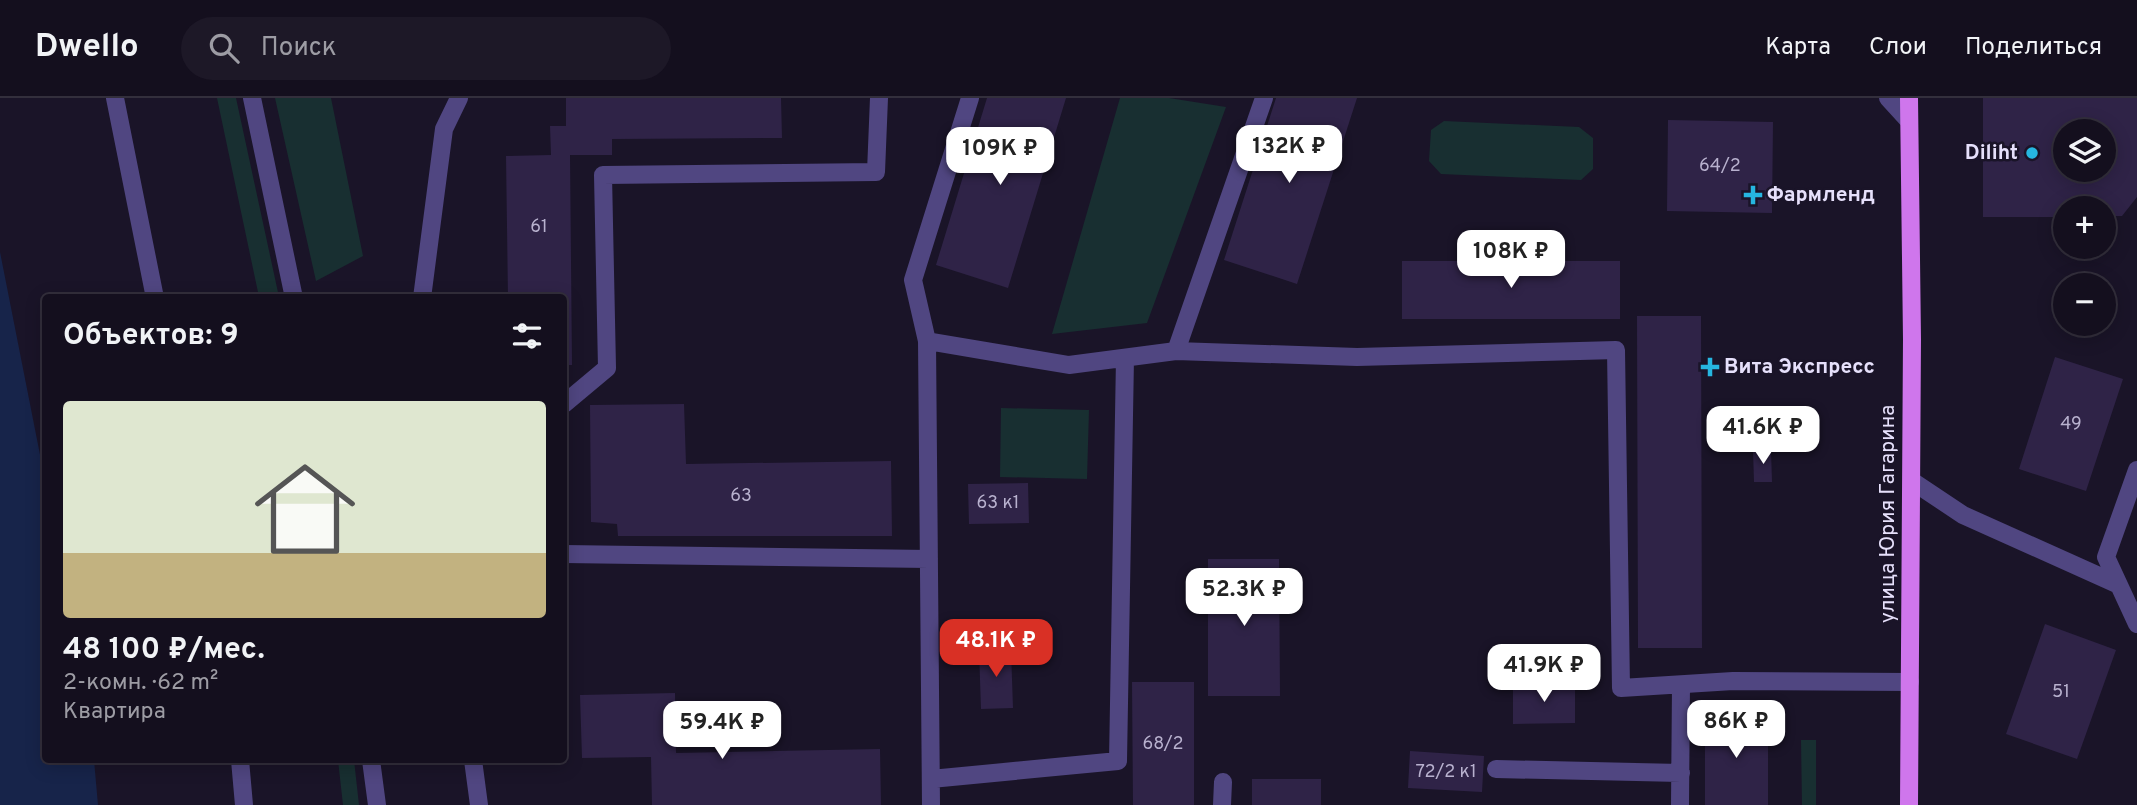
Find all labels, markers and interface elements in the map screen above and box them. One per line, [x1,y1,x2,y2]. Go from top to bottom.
search box [181,17,671,80]
text: Dwello [35,27,139,69]
icon: search [205,29,243,67]
text: Поиск [261,32,337,65]
text: Карта [1765,33,1831,63]
text: Слои [1869,33,1927,63]
text: Поделиться [1965,33,2102,63]
map controls [2053,119,2116,336]
button: layers [2053,119,2116,182]
pin: 132K ₽ [1232,126,1346,185]
pin: 109K ₽ [943,127,1057,187]
text: 132K ₽ [1252,133,1326,162]
text: 109K ₽ [962,135,1038,164]
place label: Diliht [1965,140,2018,167]
marker: Diliht [2024,145,2040,161]
house number: 64/2 [1699,155,1741,178]
place label: Фармленд [1767,182,1875,209]
marker: Фармленд [1745,187,1761,203]
button: + [2053,196,2116,259]
house number: 61 [530,216,548,239]
pin: 108K ₽ [1454,230,1568,290]
text: 108K ₽ [1473,238,1549,267]
button: − [2053,273,2116,336]
icon: filters [508,317,546,355]
text: Объектов: 9 [63,318,239,355]
place label: Вита Экспресс [1724,354,1875,381]
marker: Вита Экспресс [1702,359,1718,375]
street label: улица Юрия Гагарина [1875,405,1902,623]
pin: 41.6K ₽ [1698,406,1828,466]
house number: 49 [2060,413,2082,436]
text: 41.6K ₽ [1723,414,1803,443]
icon: home [242,446,368,572]
house number: 63 [730,485,752,508]
house number: 63 к1 [977,492,1019,515]
pin: 52.3K ₽ [1179,568,1309,628]
text: 52.3K ₽ [1202,576,1286,605]
pin: 48.1K ₽ [931,620,1061,679]
text: 48.1K ₽ [956,627,1036,656]
text: 48 100 ₽/мес. [63,632,265,669]
pin: 41.9K ₽ [1479,644,1609,704]
text: 41.9K ₽ [1504,652,1584,681]
text: 2-комн. · 62 m² [63,669,218,698]
house number: 51 [2052,681,2070,704]
text: Квартира [63,698,166,727]
pin: 86K ₽ [1687,700,1785,760]
pin: 59.4K ₽ [657,702,787,761]
text: 86K ₽ [1703,708,1769,737]
text: 59.4K ₽ [679,709,765,738]
house number: 68/2 [1142,733,1184,756]
house number: 72/2 к1 [1415,761,1477,784]

